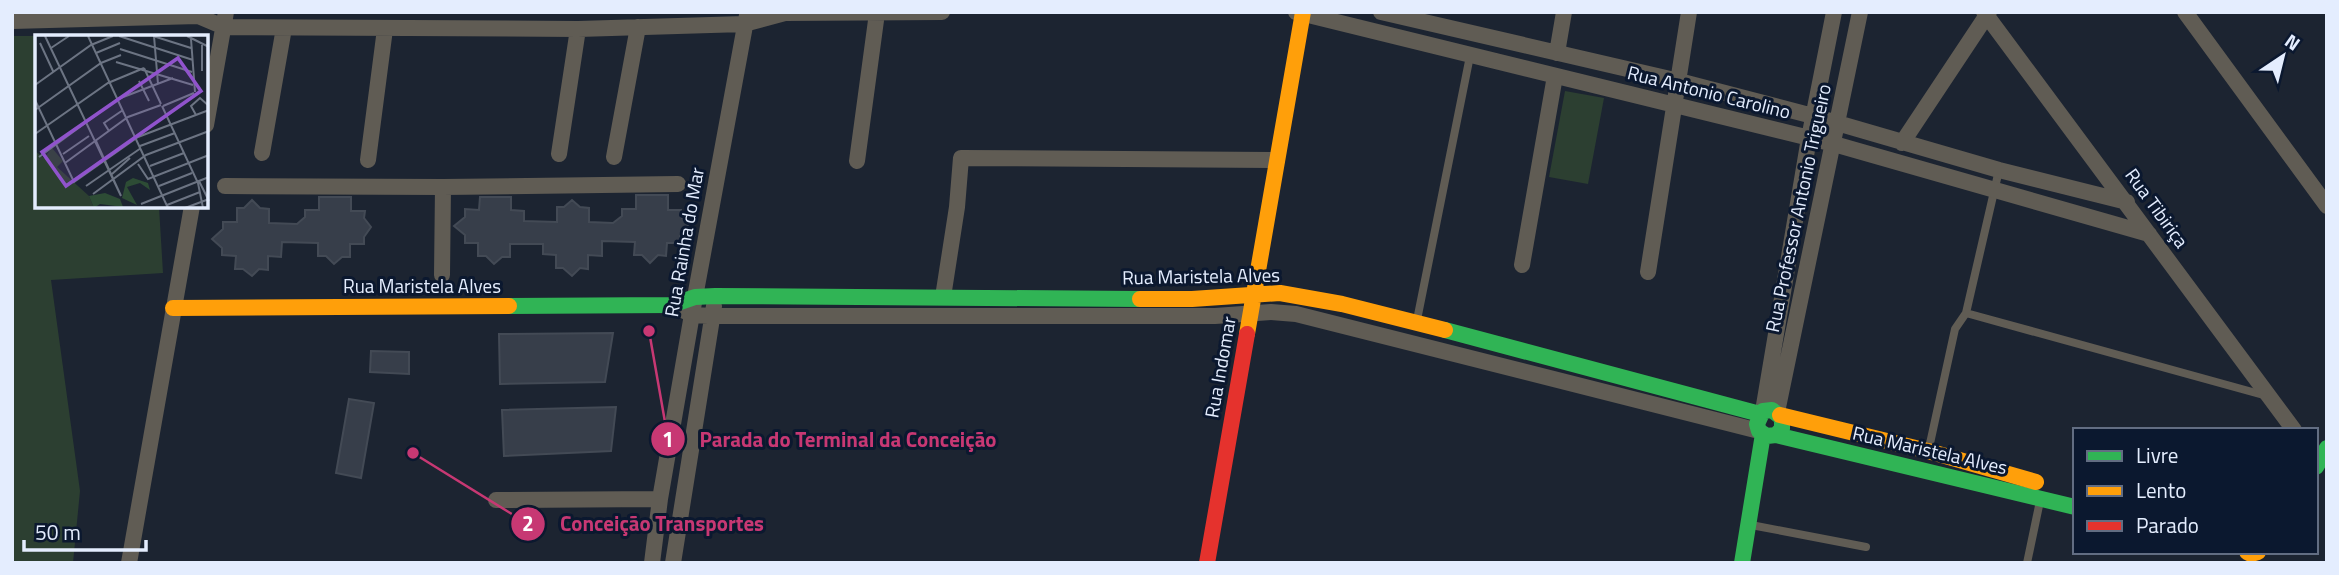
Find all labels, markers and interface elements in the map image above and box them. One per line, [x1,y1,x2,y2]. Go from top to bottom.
north arrow [2248,21,2318,91]
text: N [2279,26,2307,57]
inset map [35,35,208,208]
street label: Rua Antonio Carolino [1624,57,1794,126]
street label: Rua Professor Antonio Trigueiro [1757,81,1838,335]
street label: Rua Tibiriça [2119,162,2197,254]
street label: Rua Rainha do Mar [656,165,711,319]
street label: Rua Maristela Alves [1122,260,1280,291]
street label: Rua Maristela Alves [343,271,501,300]
street label: Rua Indomar [1196,314,1243,420]
callout: Parada do Terminal da Conceição [651,418,1011,460]
street label: Rua Maristela Alves [1850,418,2010,481]
text: 1 [662,423,674,455]
text: Parada do Terminal da Conceição [699,423,997,455]
legend [2073,428,2318,554]
text: Livre [2136,439,2178,471]
text: Lento [2136,474,2186,506]
callout: Conceição Transportes [511,503,778,545]
text: 2 [522,507,534,539]
text: Conceição Transportes [560,507,764,539]
scale bar [24,508,147,552]
text: Parado [2136,509,2199,541]
text: 50 m [35,516,81,548]

